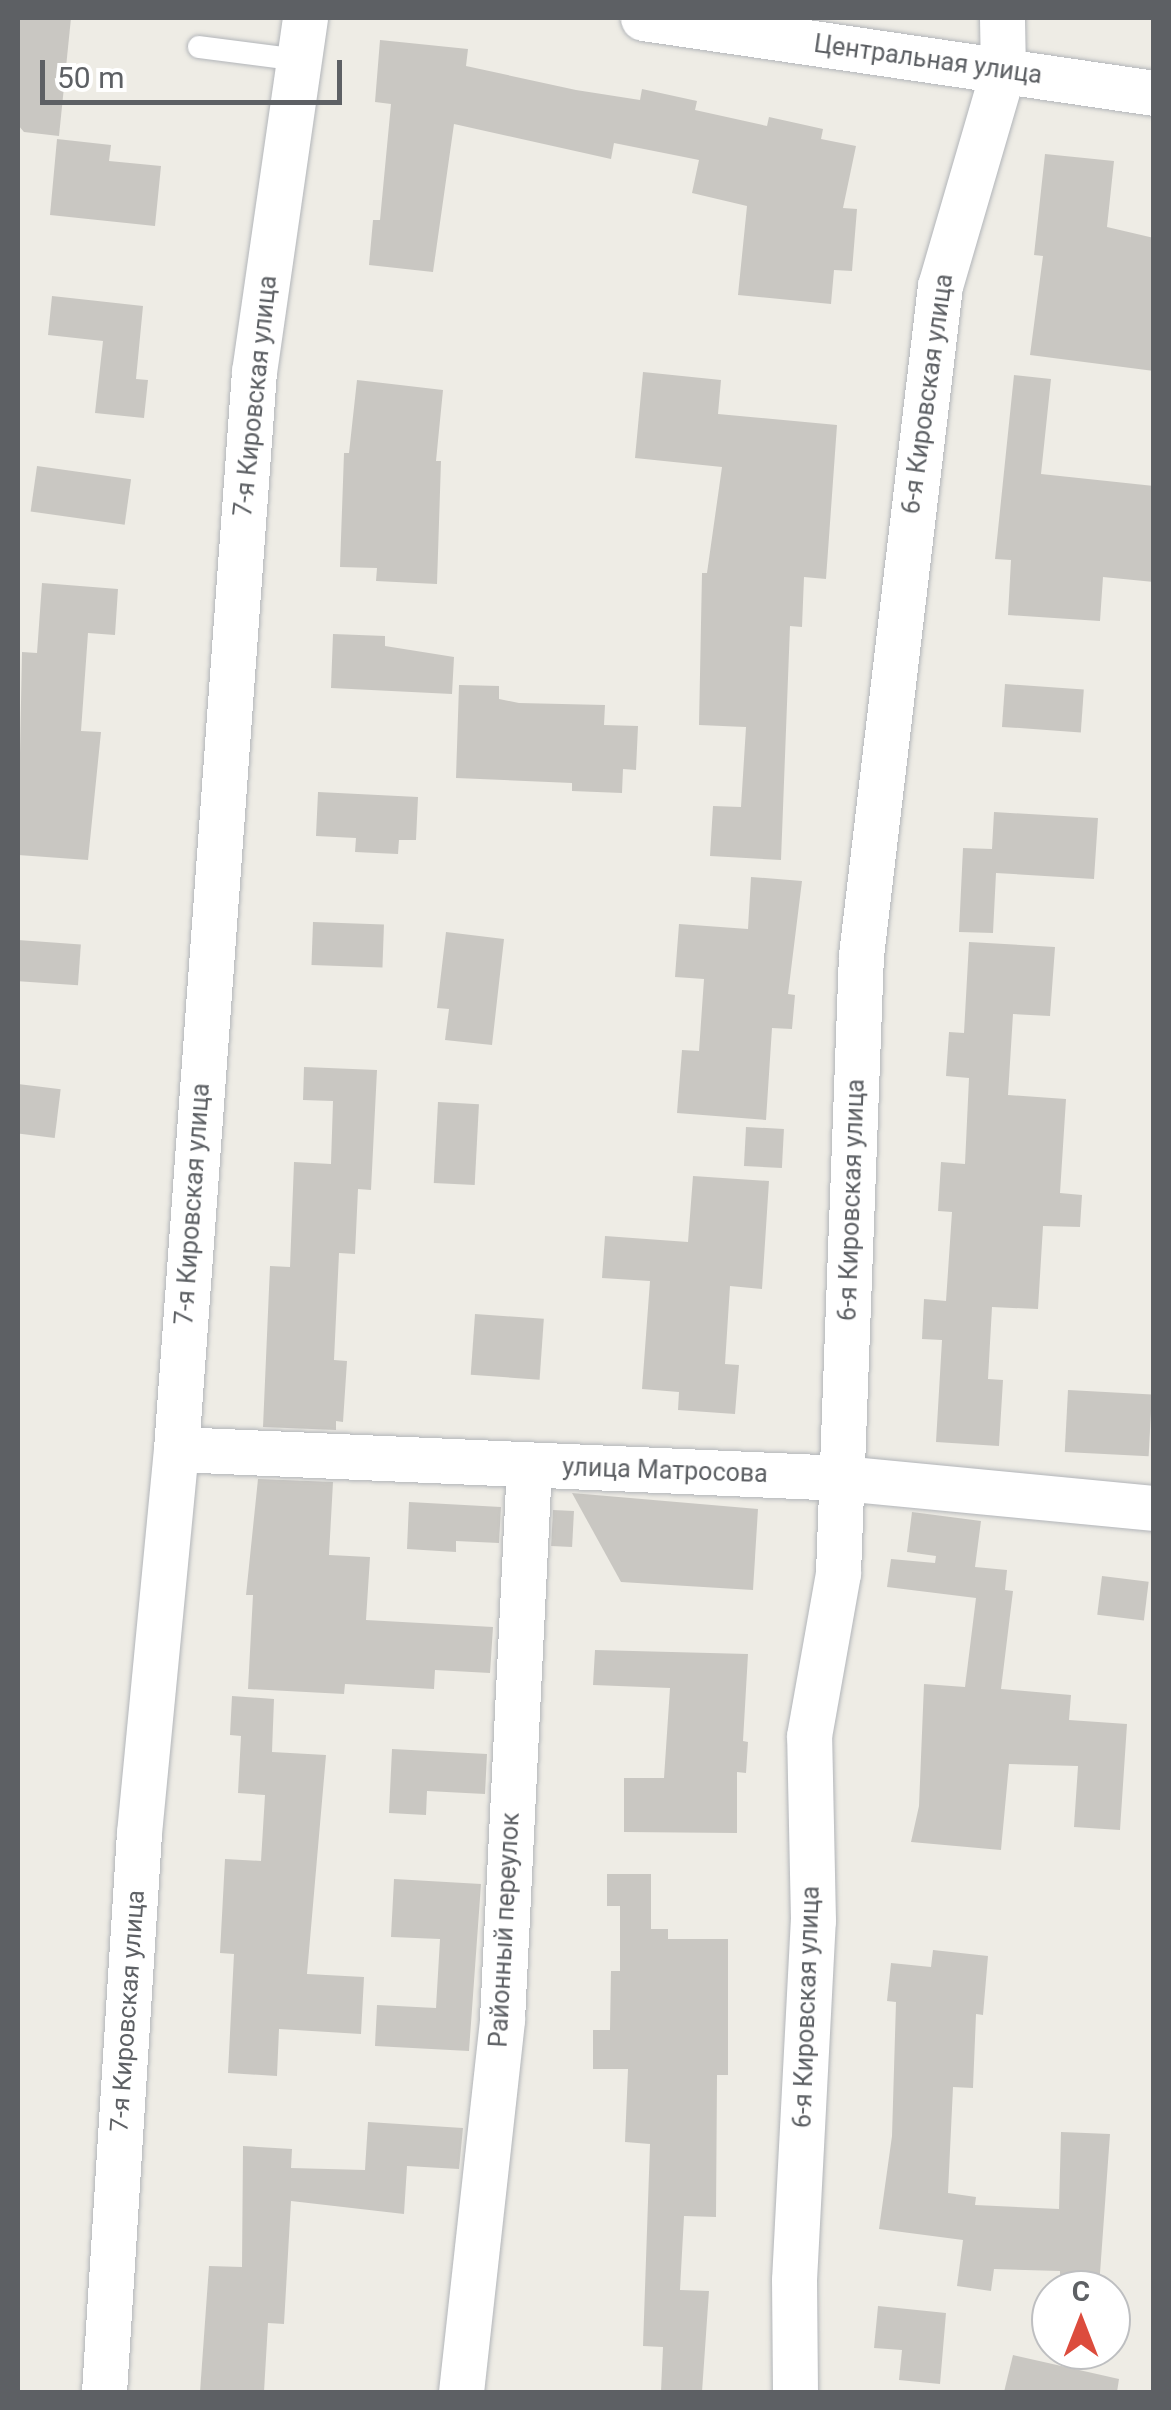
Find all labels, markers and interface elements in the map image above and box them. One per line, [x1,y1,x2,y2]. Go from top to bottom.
street label: Центральная улица [812,29,1044,91]
scale bar [45,40,348,102]
text: 50 m [57,60,124,95]
street label: 6-я Кировская улица [896,272,960,516]
street label: 7-я Кировская улица [228,274,284,518]
street label: 6-я Кировская улица [833,1078,871,1322]
street label: 7-я Кировская улица [170,1082,216,1326]
street label: улица Матросова [562,1452,768,1490]
street label: Районный переулок [484,1812,526,2048]
street label: 6-я Кировская улица [788,1885,826,2129]
street label: 7-я Кировская улица [105,1889,151,2133]
north arrow [1031,2270,1131,2370]
text: С [1072,2275,1090,2308]

